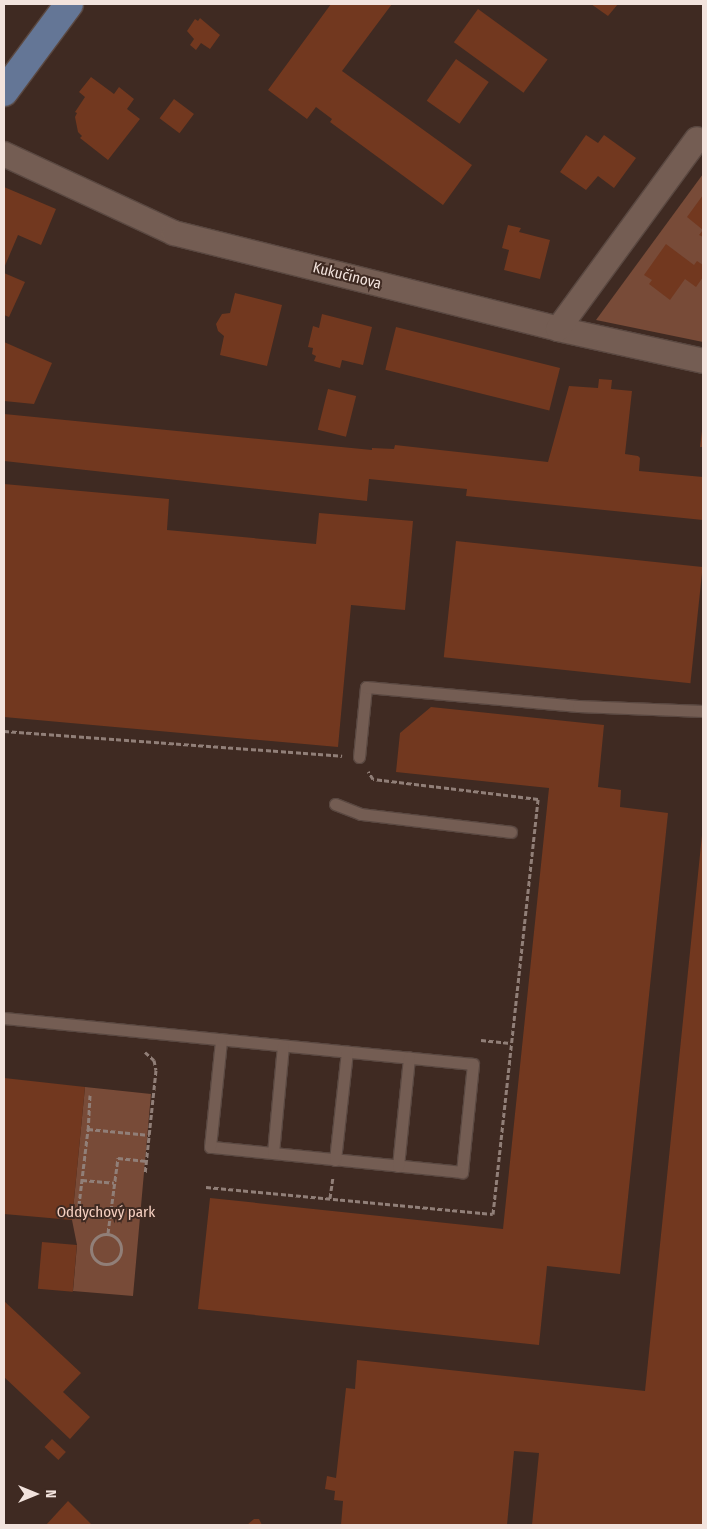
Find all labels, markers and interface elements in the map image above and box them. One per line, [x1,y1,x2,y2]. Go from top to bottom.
street label: Kukučínova [311,259,383,293]
park label: Oddychový park [57,1204,155,1222]
north arrow [10,1469,60,1519]
text: N [42,1490,59,1498]

